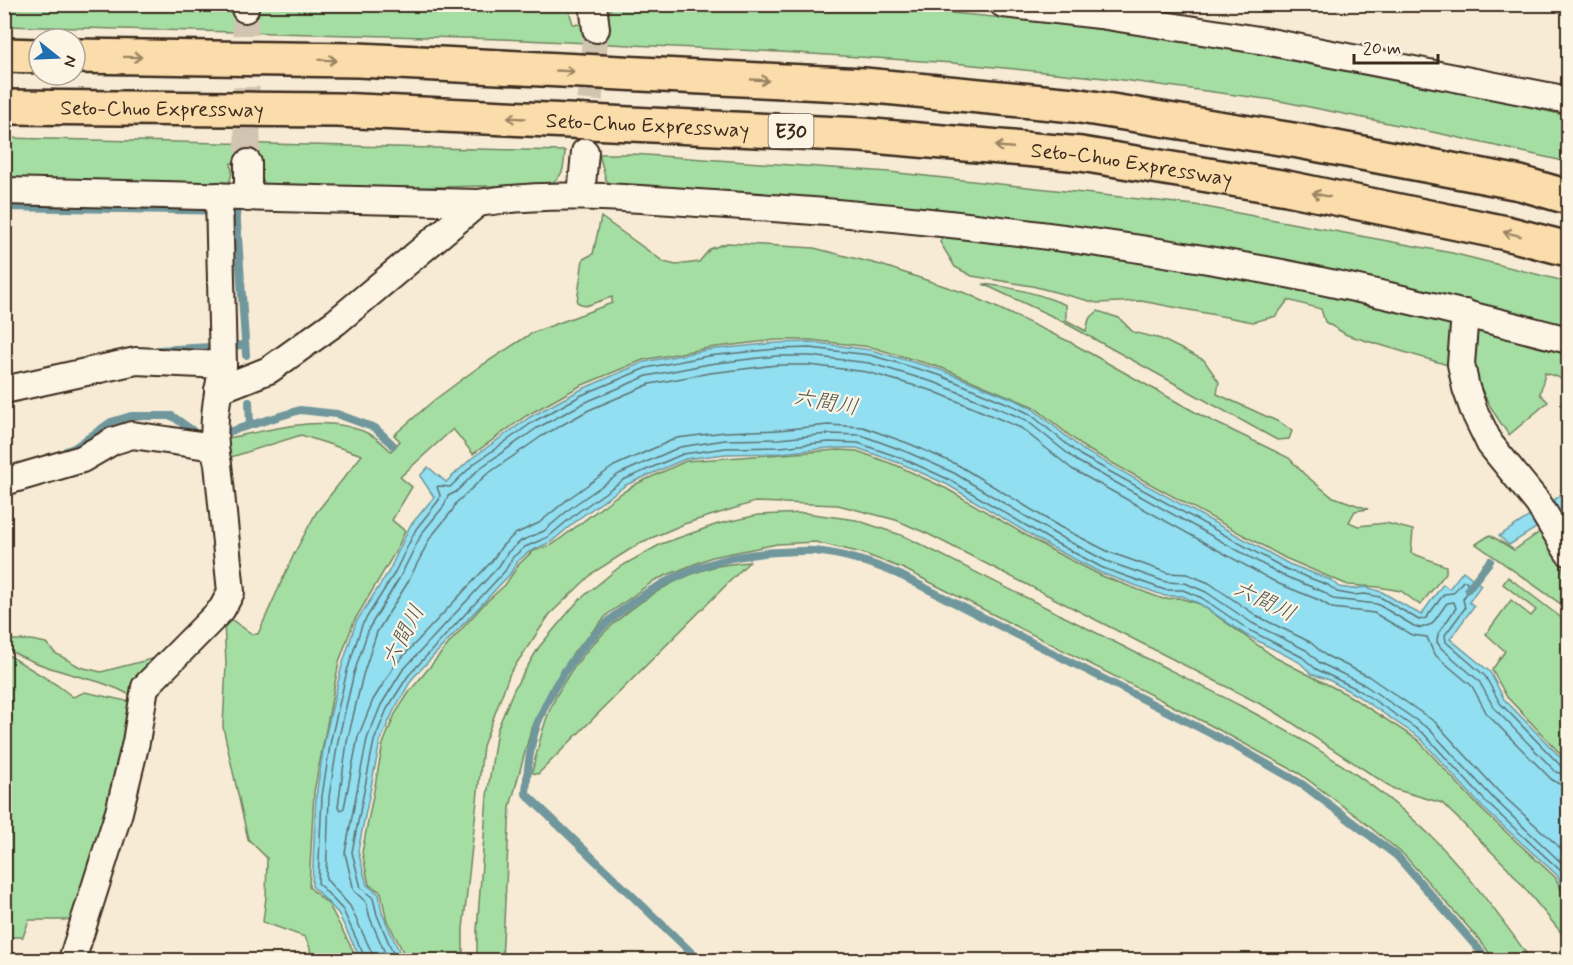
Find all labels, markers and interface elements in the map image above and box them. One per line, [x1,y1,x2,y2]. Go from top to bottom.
north arrow [27,27,87,87]
scale bar [1354,27,1438,65]
text: 20 m [1363,37,1401,61]
one-way arrow [123,51,143,63]
text: N [58,53,81,69]
one-way arrow [318,54,338,66]
one-way arrow [555,65,575,76]
one-way arrow [749,75,769,86]
street label: Seto-Chuo Expressway [60,95,264,124]
street label: Seto-Chuo Expressway [545,107,750,145]
one-way arrow [506,113,526,124]
road number: E30 [768,114,814,148]
street label: Seto-Chuo Expressway [1030,137,1234,194]
one-way arrow [994,142,1014,153]
one-way arrow [1312,189,1331,200]
one-way arrow [1503,228,1522,240]
water label: 六間川 [791,383,861,422]
water label: 六間川 [1228,575,1300,629]
water label: 六間川 [376,600,432,672]

